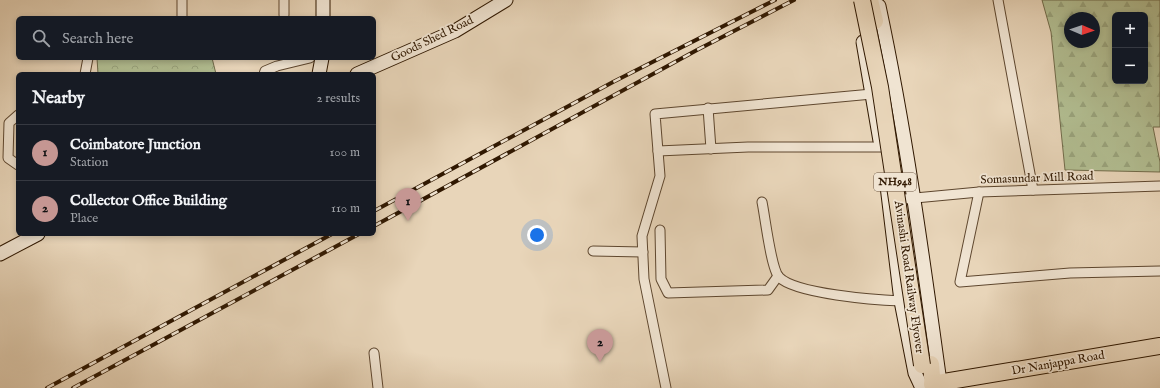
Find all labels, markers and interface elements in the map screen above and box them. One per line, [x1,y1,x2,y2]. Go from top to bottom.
street label: Goods Shed Road [388,12,476,65]
north arrow [1064,12,1100,48]
map controls [1112,12,1148,84]
button: + [1112,12,1148,48]
search box [16,16,376,60]
icon: search [30,27,52,49]
text: Search here [62,29,133,48]
button: − [1112,48,1148,84]
text: Nearby [32,88,85,109]
text: 2 results [316,90,360,107]
text: Coimbatore Junction [70,135,201,154]
text: 1 [43,144,47,161]
text: 100 m [330,144,360,161]
text: Station [70,154,109,171]
street label: Somasundar Mill Road [980,169,1094,187]
road number: NH948 [874,173,916,191]
pin: 1 [395,188,421,221]
text: Collector Office Building [70,191,227,210]
street label: Avinashi Road Railway Flyover [891,199,927,355]
text: 2 [42,200,48,217]
text: 110 m [331,200,360,217]
text: Place [70,210,98,227]
your location [527,225,547,245]
pin: 2 [587,329,613,362]
street label: Dr Nanjappa Road [1010,347,1106,380]

